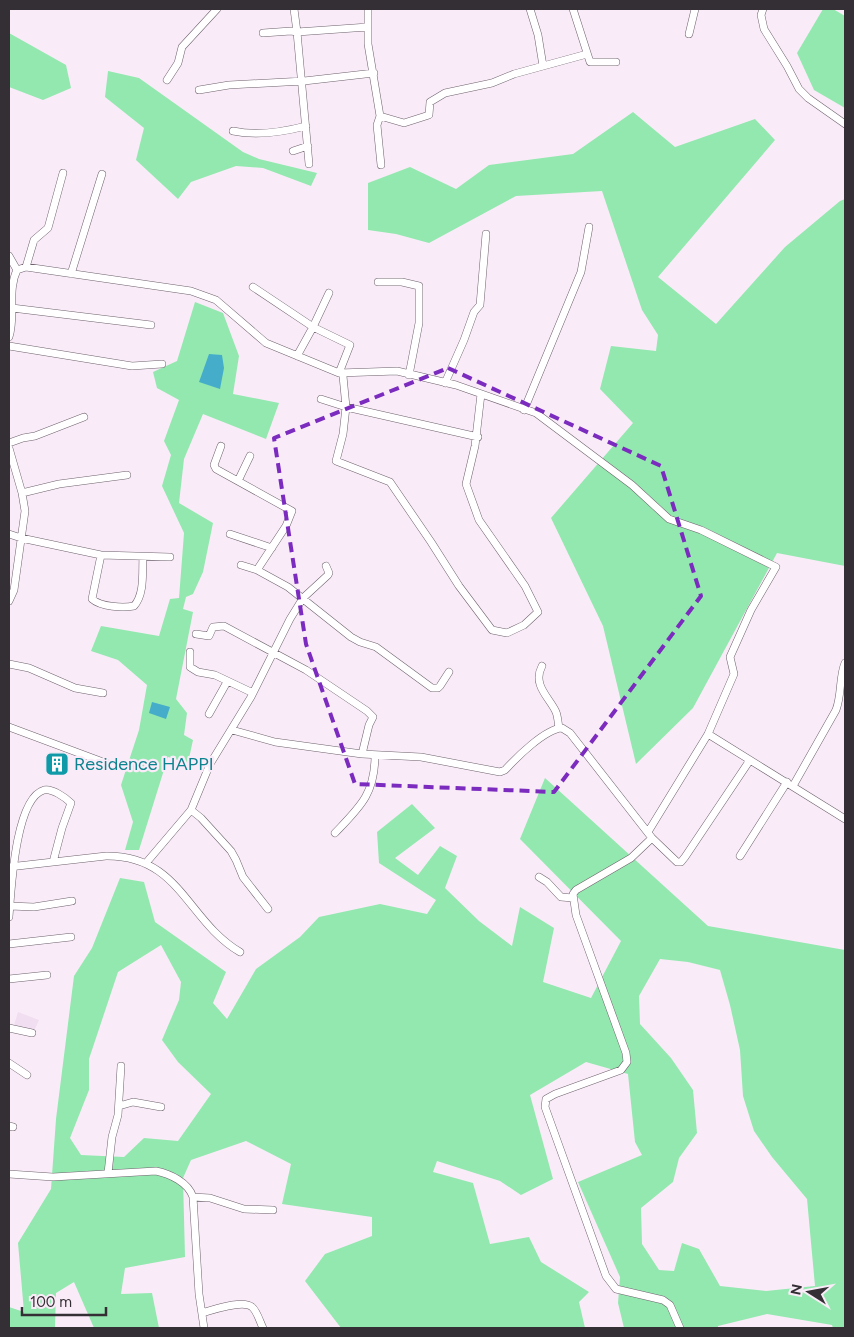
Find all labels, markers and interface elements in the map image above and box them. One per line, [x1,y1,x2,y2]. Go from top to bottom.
building icon: Residence HAPPI [44,751,70,777]
place label: Residence HAPPI [74,753,214,775]
north arrow [784,1267,834,1317]
text: N [787,1283,806,1297]
scale bar [22,1284,106,1316]
text: 100 m [30,1293,72,1311]

